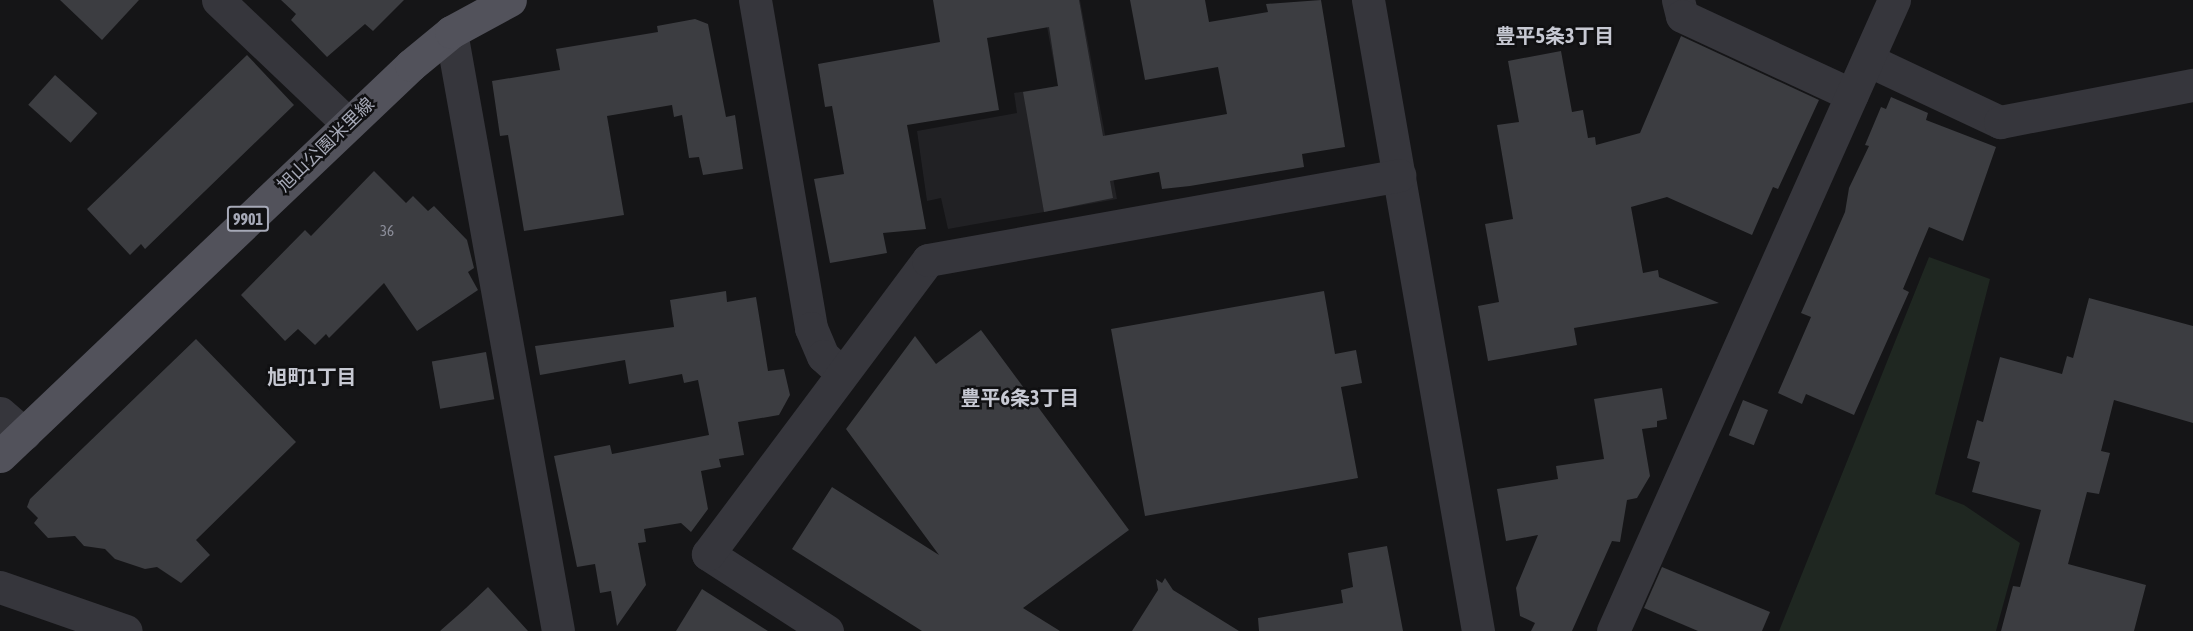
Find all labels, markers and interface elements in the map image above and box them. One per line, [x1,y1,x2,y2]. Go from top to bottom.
district label: 豊平5条3丁目 [1496,23,1614,47]
street label: 旭山公園米里線 [273,93,379,197]
road number: 9901 [226,206,270,232]
house number: 36 [380,222,394,240]
district label: 旭町1丁目 [267,364,357,388]
district label: 豊平6条3丁目 [961,385,1079,409]

